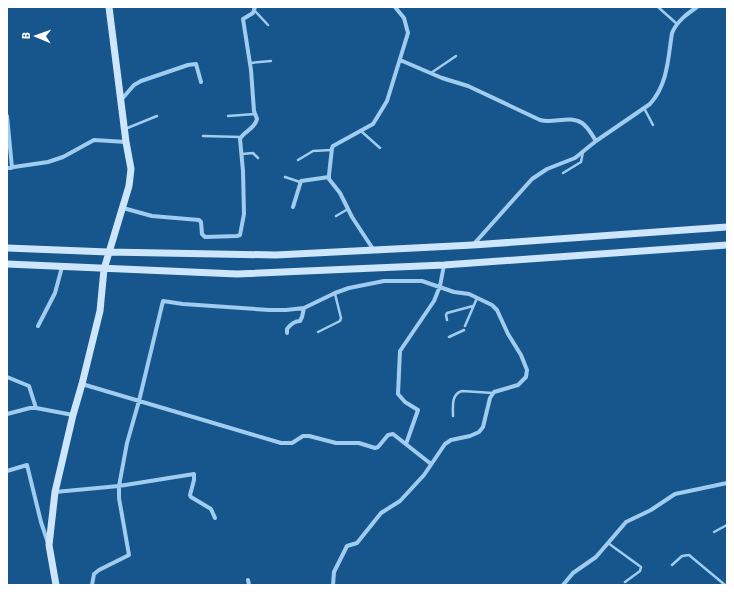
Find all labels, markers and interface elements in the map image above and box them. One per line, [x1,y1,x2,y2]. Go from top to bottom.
north arrow [16,16,56,56]
text: B [18,32,33,40]

